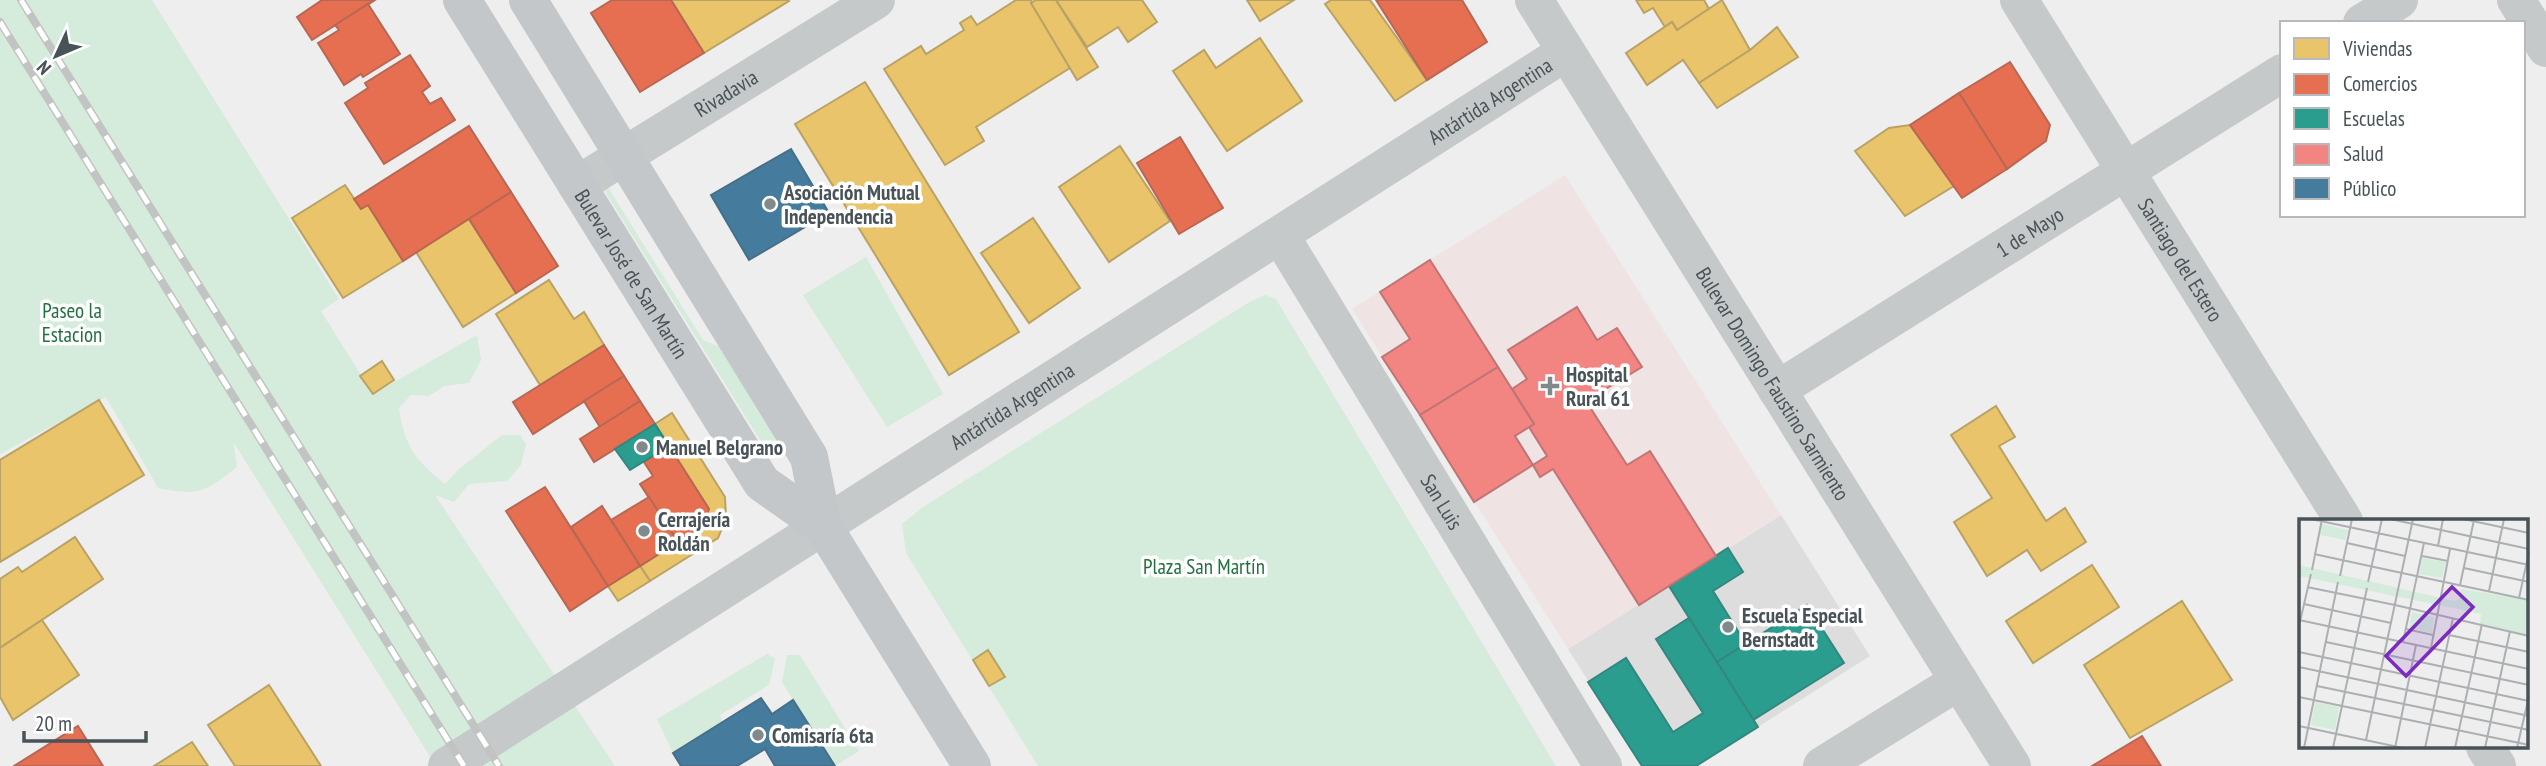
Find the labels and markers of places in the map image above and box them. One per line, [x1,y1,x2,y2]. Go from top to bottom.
place label: Asociación Mutual Independencia [783,179,921,230]
marker: Asociación Mutual Independencia [762,196,778,212]
place label: Hospital Rural 61 [1566,361,1630,412]
marker: Hospital Rural 61 [1540,376,1560,396]
place label: Manuel Belgrano [656,434,783,461]
marker: Manuel Belgrano [634,439,650,455]
place label: Cerrajería Roldán [658,506,731,557]
marker: Cerrajería Roldán [636,523,652,539]
place label: Escuela Especial Bernstadt [1742,602,1864,653]
marker: Escuela Especial Bernstadt [1720,619,1736,635]
place label: Comisaría 6ta [772,722,874,749]
marker: Comisaría 6ta [750,727,766,743]

